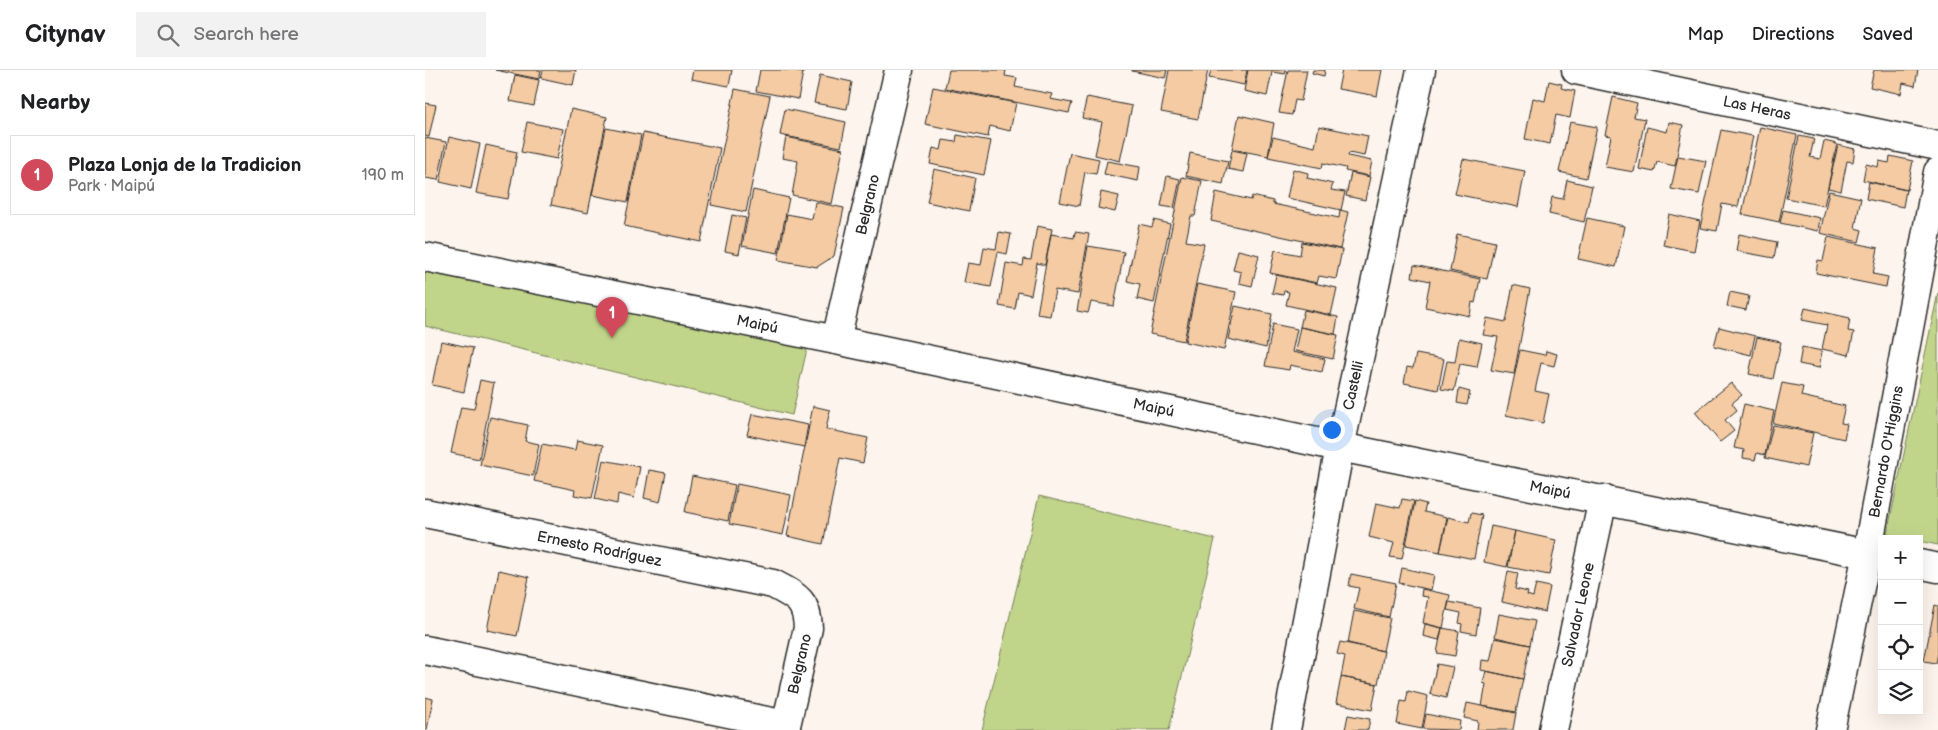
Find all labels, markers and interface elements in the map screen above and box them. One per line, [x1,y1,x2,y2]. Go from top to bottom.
search box [136,12,486,57]
text: Citynav [25,20,106,49]
icon: search [154,21,182,49]
text: Search here [194,23,299,46]
text: Map [1688,24,1724,45]
text: Directions [1752,24,1834,45]
text: Saved [1862,24,1913,45]
text: Nearby [20,90,90,115]
street label: Las Heras [1721,92,1793,125]
text: Plaza Lonja de la Tradicion [68,154,301,177]
text: 1 [34,166,40,185]
text: 190 m [362,166,404,185]
street label: Belgrano [851,172,884,237]
text: Park · Maipú [68,177,155,196]
pin: 1 [596,297,628,338]
street label: Maipú [735,311,780,338]
street label: Castelli [1339,359,1368,412]
street label: Bernardo O'Higgins [1864,383,1908,519]
street label: Maipú [1131,394,1176,421]
your location [1319,417,1345,443]
street label: Maipú [1528,476,1573,503]
street label: Ernesto Rodríguez [535,527,664,571]
map controls [1878,535,1923,715]
button: + [1878,535,1923,580]
street label: Salvador Leone [1557,561,1598,669]
button: − [1878,580,1923,625]
button: locate [1878,625,1923,670]
street label: Belgrano [784,632,816,696]
button: layers [1878,670,1923,715]

